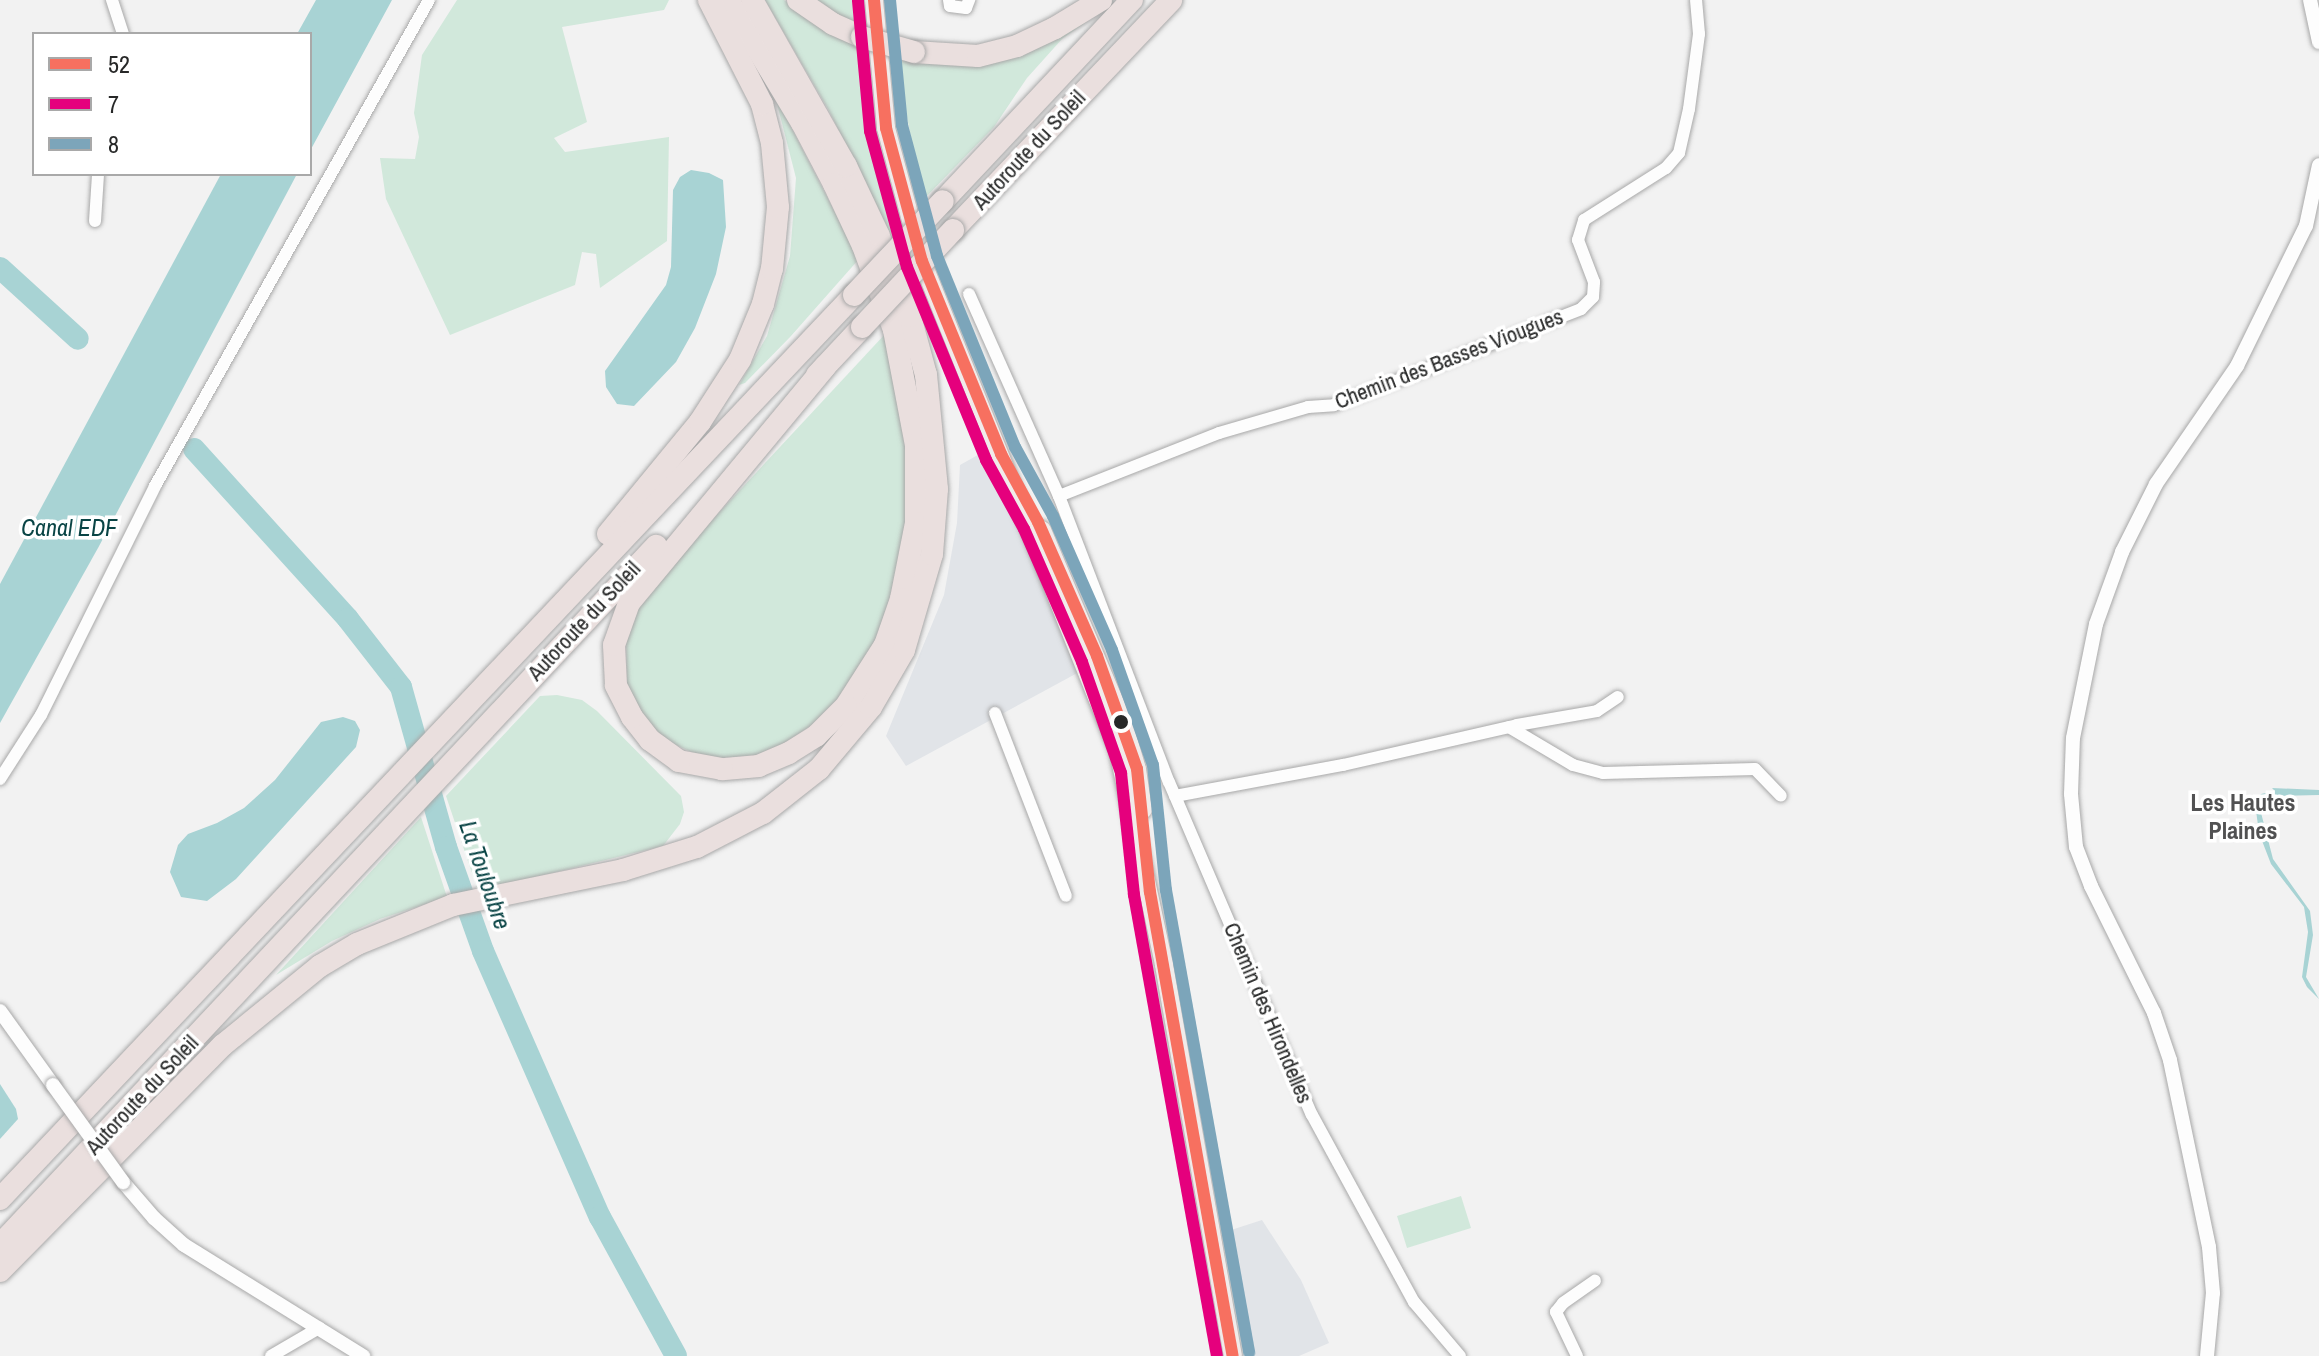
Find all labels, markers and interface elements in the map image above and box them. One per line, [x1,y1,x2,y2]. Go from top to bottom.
legend [32,32,312,176]
text: 52 [108,48,130,80]
street label: Autoroute du Soleil [967,85,1091,215]
text: 7 [108,88,119,120]
text: 8 [108,128,119,160]
street label: Chemin des Basses Viougues [1331,303,1567,415]
water label: Canal EDF [21,514,117,542]
street label: Autoroute du Soleil [522,556,646,686]
unlabelled marker [1113,714,1129,730]
district label: Les Hautes Plaines [2191,789,2295,845]
water label: La Touloubre [453,817,517,933]
street label: Chemin des Hirondelles [1218,919,1318,1107]
street label: Autoroute du Soleil [80,1030,204,1160]

